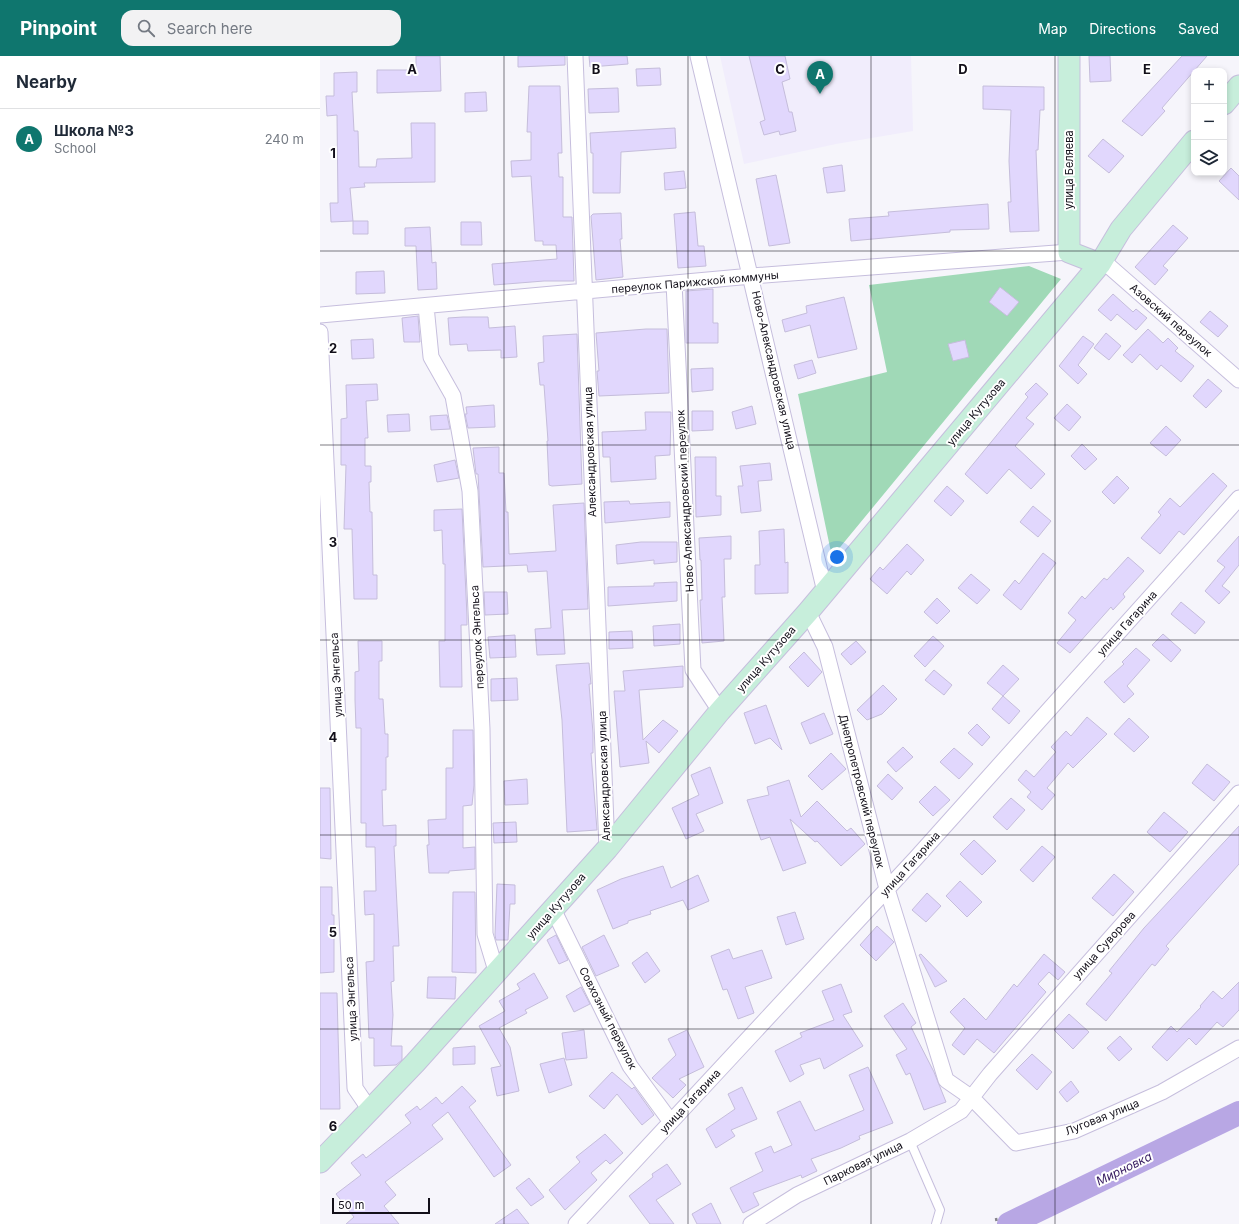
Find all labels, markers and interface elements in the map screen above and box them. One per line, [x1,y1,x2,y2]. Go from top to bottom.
search box [121,10,401,46]
text: Pinpoint [20,17,97,40]
icon: search [135,17,157,39]
text: Search here [167,19,253,38]
text: Map [1038,20,1067,37]
text: Directions [1089,20,1156,37]
text: Saved [1178,20,1219,37]
text: A [407,61,417,77]
text: B [592,61,601,77]
text: C [775,61,785,77]
pin: A [807,61,833,94]
text: D [958,61,968,77]
text: E [1143,61,1151,77]
map controls [1191,68,1227,176]
button: + [1191,68,1227,104]
text: Nearby [16,72,77,92]
button: − [1191,104,1227,140]
text: Школа №3 [54,121,134,140]
street label: улица Беляева [1062,130,1076,210]
text: A [24,131,34,147]
text: 240 m [265,131,304,147]
text: School [54,140,96,156]
button: layers [1191,140,1227,176]
text: 1 [330,145,336,161]
street label: переулок Парижской коммуны [611,268,779,296]
street label: Азовский переулок [1127,280,1215,360]
street label: Ново-Александровская улица [749,289,799,451]
text: 2 [329,340,337,356]
street label: улица Кутузова [944,376,1008,448]
street label: Александровская улица [581,387,599,517]
street label: Ново-Александровский переулок [673,409,697,593]
text: 3 [329,534,337,550]
your location [827,547,847,567]
street label: переулок Энгельса [467,585,487,689]
street label: улица Гагарина [1094,587,1160,659]
street label: улица Кутузова [733,623,799,695]
street label: улица Энгельса [327,632,345,718]
street label: Александровская улица [595,711,613,841]
street label: Днепропетровский переулок [836,713,888,869]
text: 4 [329,729,338,745]
street label: улица Гагарина [877,828,943,900]
street label: улица Кутузова [523,870,589,942]
street label: улица Суворова [1070,908,1138,982]
text: 5 [329,924,337,940]
street label: улица Энгельса [342,956,360,1042]
street label: Совхозный переулок [576,964,640,1072]
street label: улица Гагарина [657,1066,723,1136]
street label: Луговая улица [1063,1096,1141,1138]
text: 6 [329,1118,337,1134]
street label: Парковая улица [821,1138,905,1188]
water label: Мирновка [1093,1149,1154,1189]
scale bar [332,1196,430,1215]
text: 50 m [338,1198,364,1212]

